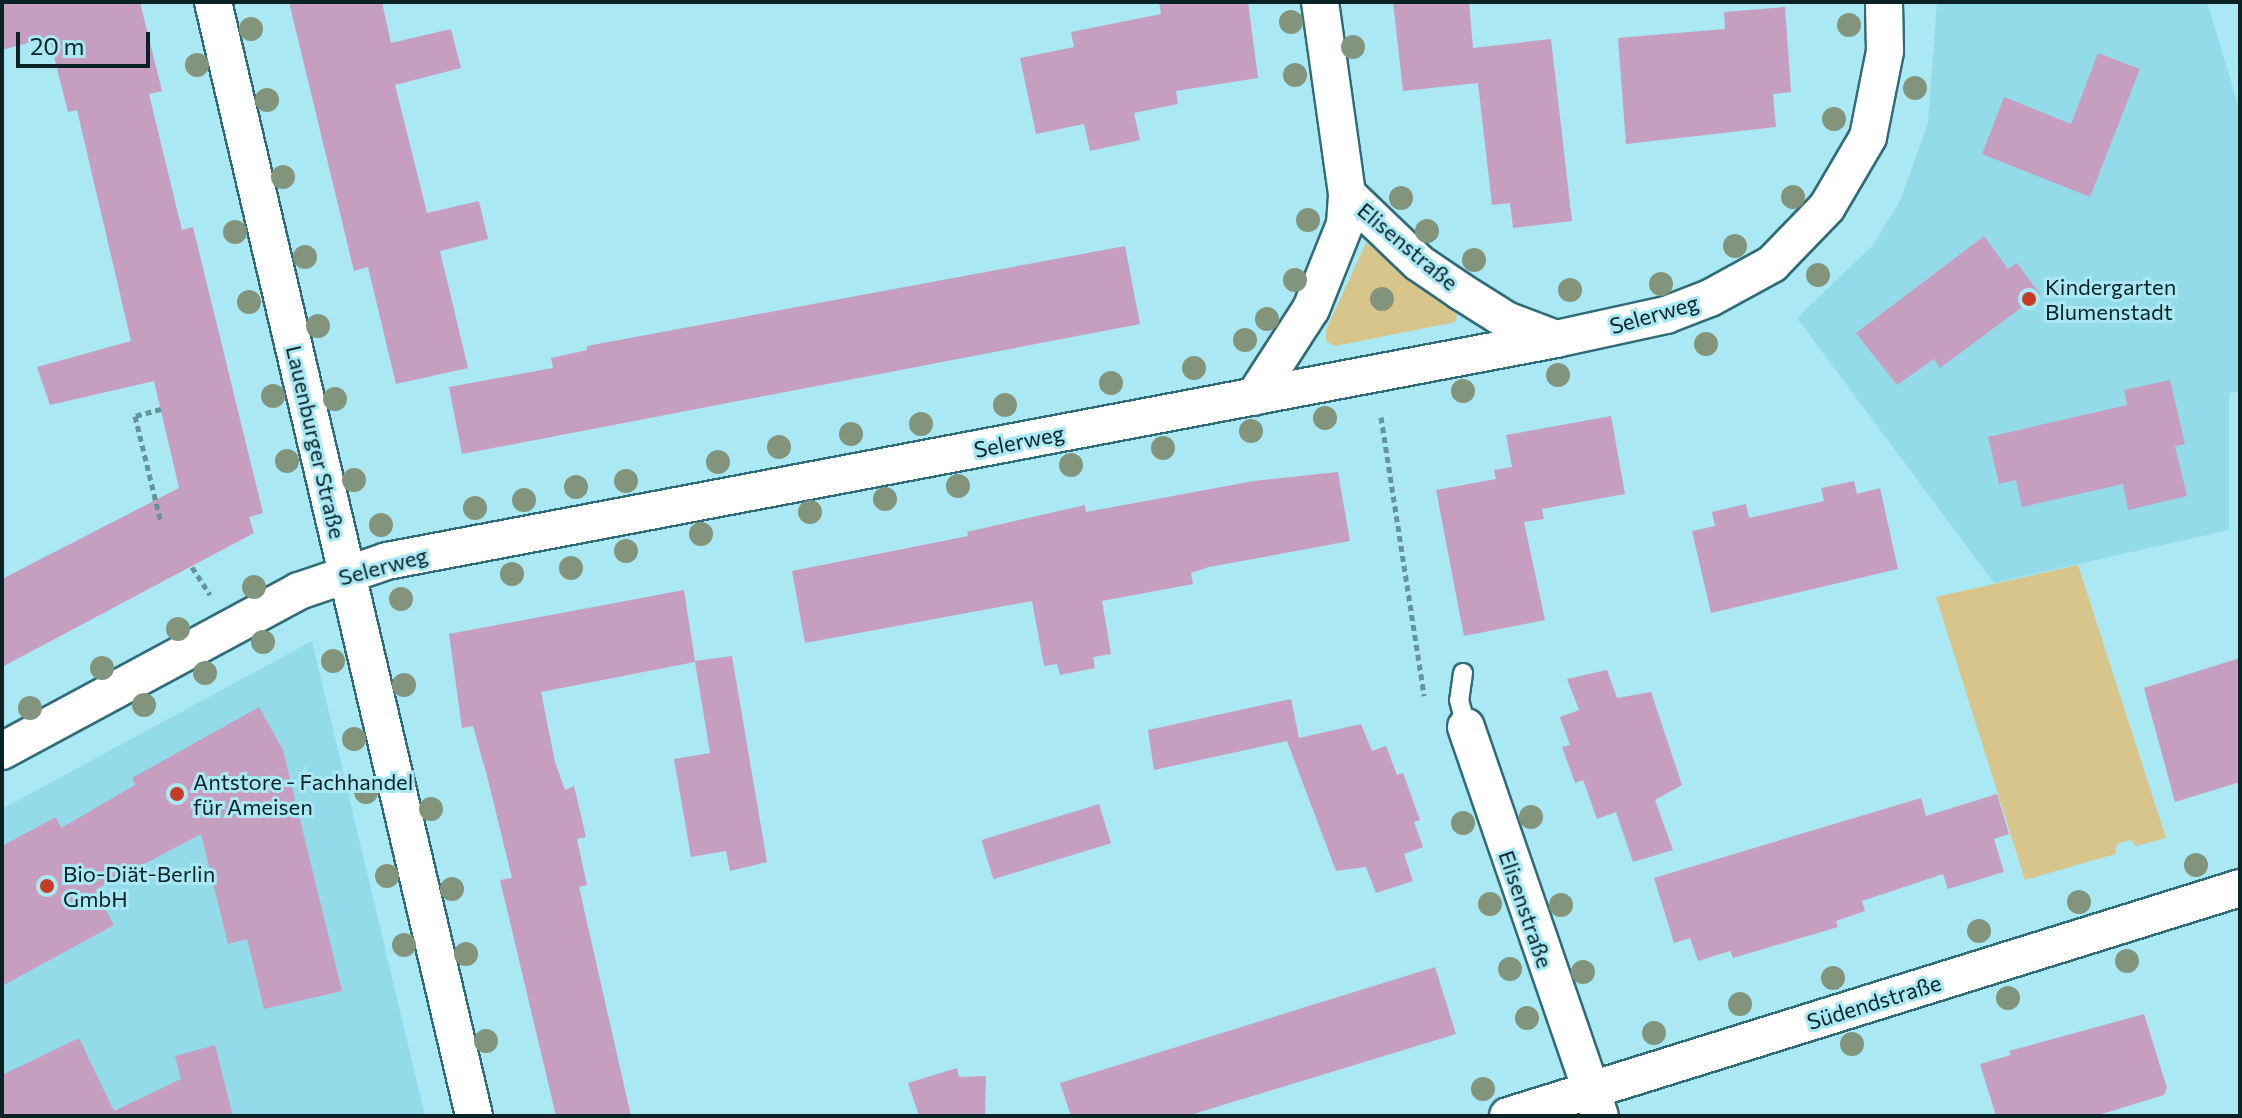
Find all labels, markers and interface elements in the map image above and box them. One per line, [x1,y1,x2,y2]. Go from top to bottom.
scale bar [20,16,154,66]
text: 20 m [30,31,84,60]
street label: Elisenstraße [1353,197,1463,295]
place label: Kindergarten Blumenstadt [2045,273,2176,324]
street label: Selerweg [1607,289,1701,339]
marker: Kindergarten Blumenstadt [2020,290,2038,308]
street label: Lauenburger Straße [281,343,351,541]
street label: Selerweg [972,419,1066,463]
street label: Selerweg [336,541,430,591]
place label: Antstore - Fachhandel für Ameisen [193,768,413,820]
marker: Antstore - Fachhandel für Ameisen [168,785,186,803]
street label: Elisenstraße [1494,847,1558,971]
place label: Bio-Diät-Berlin GmbH [63,860,215,912]
marker: Bio-Diät-Berlin GmbH [38,877,56,895]
street label: Südendstraße [1804,969,1944,1035]

